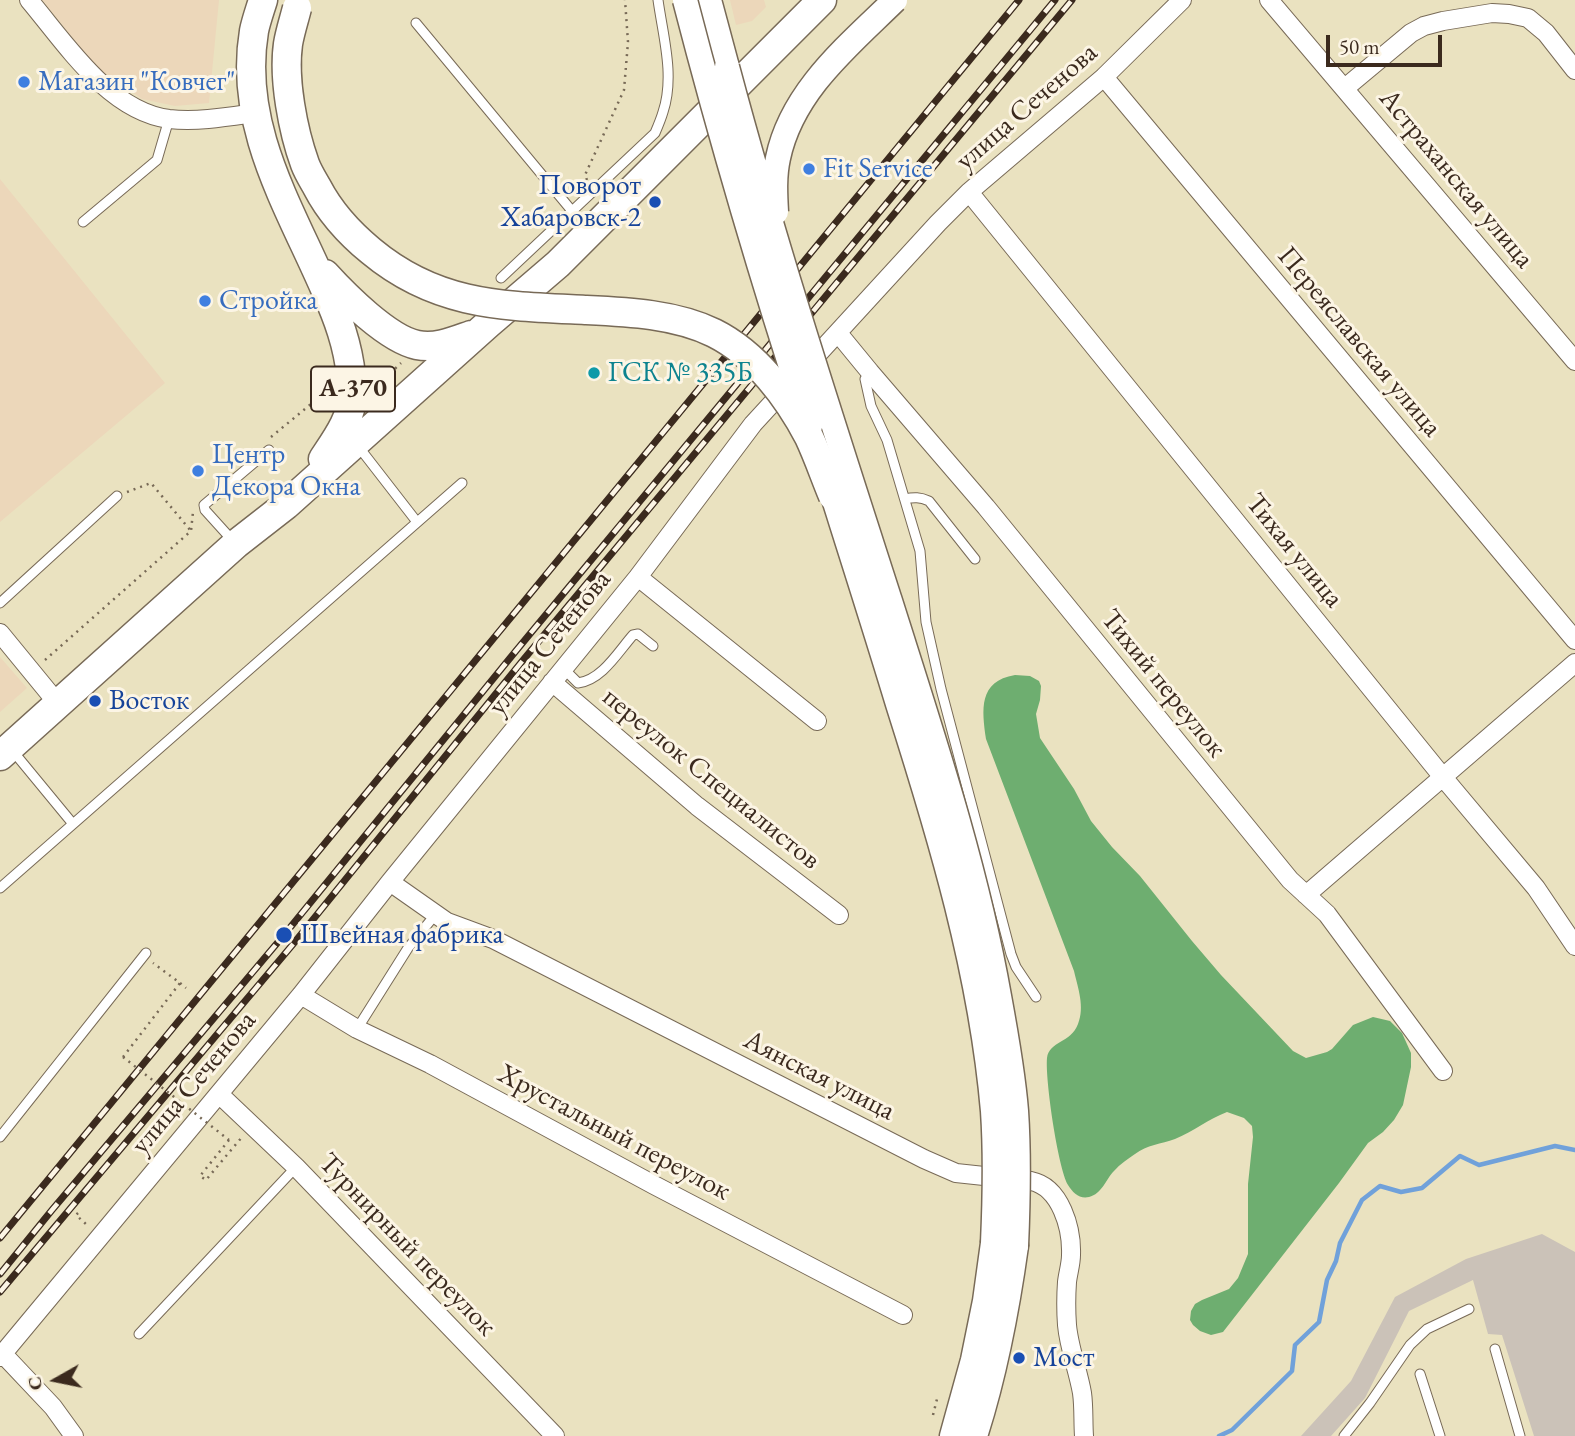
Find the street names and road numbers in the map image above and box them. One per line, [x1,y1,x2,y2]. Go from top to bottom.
street label: улица Сеченова [949,36,1105,178]
street label: Астраханская улица [1371,83,1541,275]
street label: Переяславская улица [1270,240,1448,444]
road number: А-370 [311,366,395,412]
street label: Тихая улица [1238,487,1350,615]
street label: улица Сеченова [481,564,619,722]
street label: Тихий переулок [1093,603,1233,765]
street label: переулок Специалистов [595,681,827,877]
street label: улица Сеченова [124,1005,264,1161]
street label: Аянская улица [738,1024,900,1128]
street label: Хрустальный переулок [492,1058,736,1208]
street label: Турнирный переулок [311,1146,503,1344]

